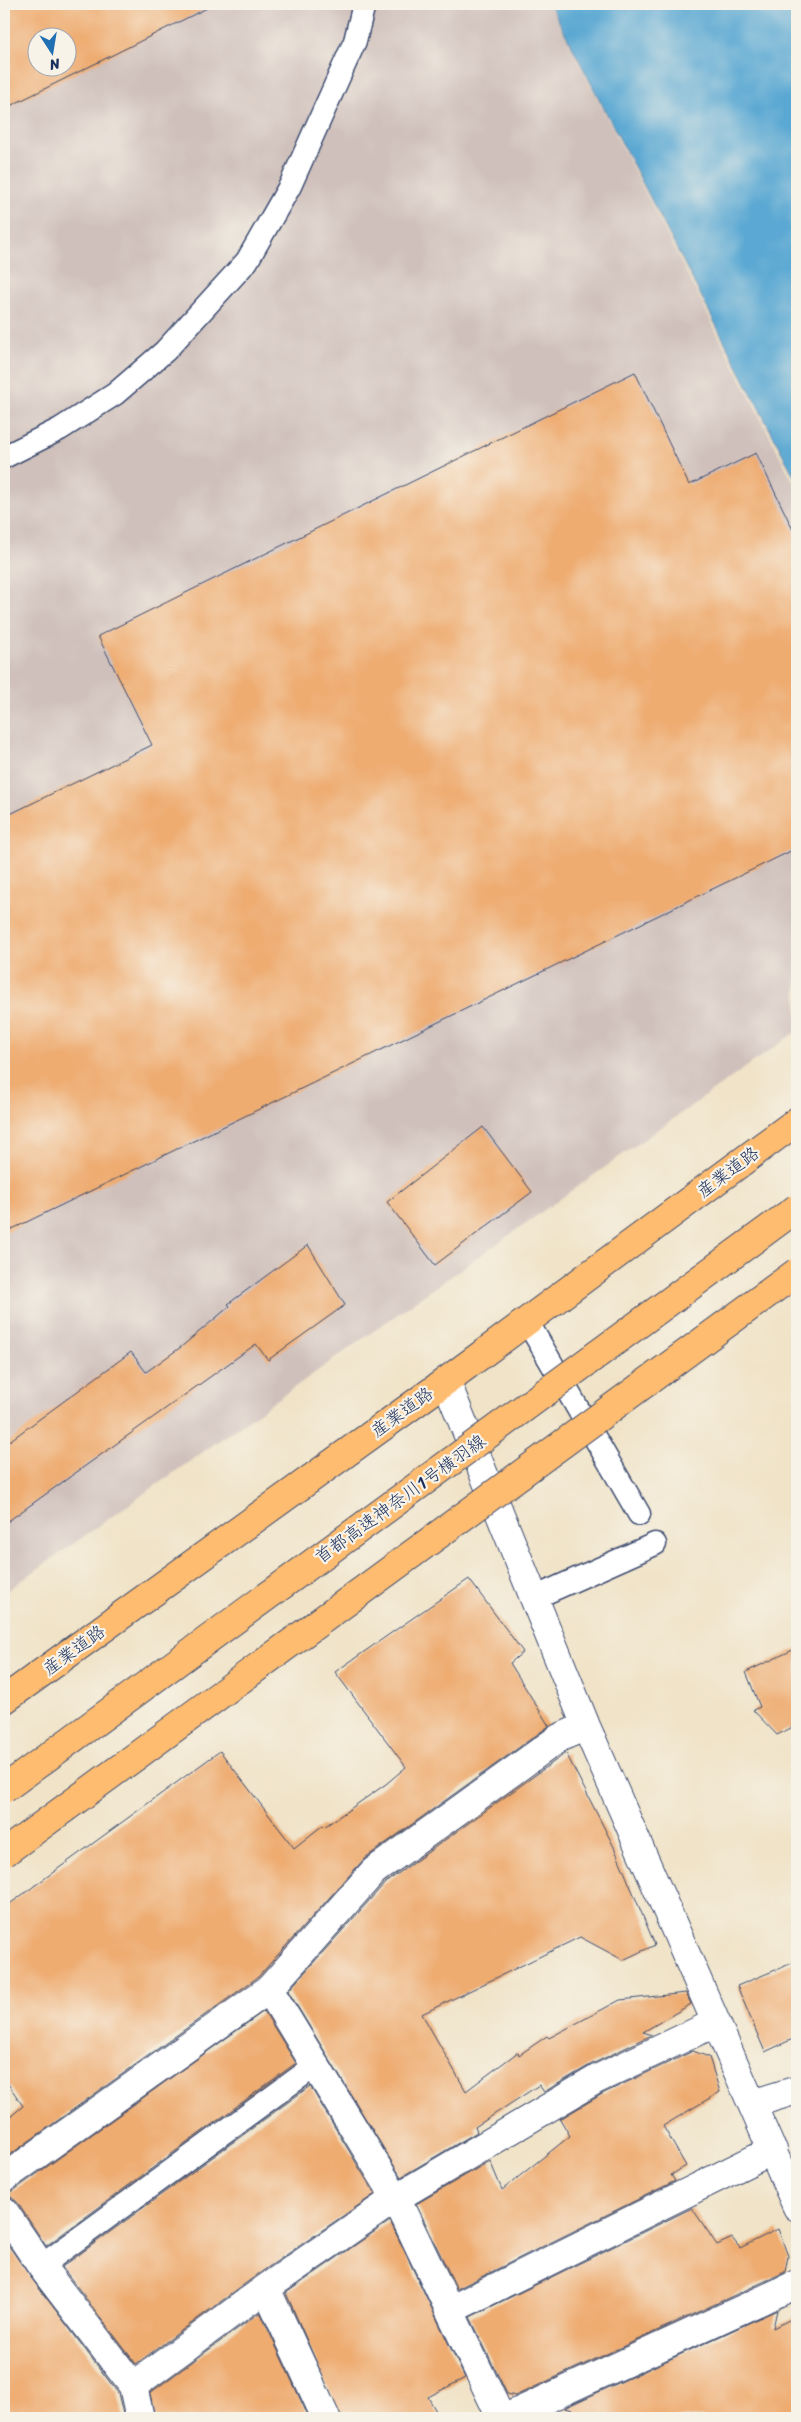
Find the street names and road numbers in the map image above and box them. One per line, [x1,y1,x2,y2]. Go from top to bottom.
street label: 産業道路 [690,1138,766,1206]
street label: 産業道路 [363,1378,441,1446]
street label: 首都高速神奈川1号横羽線 [307,1426,493,1572]
street label: 産業道路 [35,1616,113,1684]

